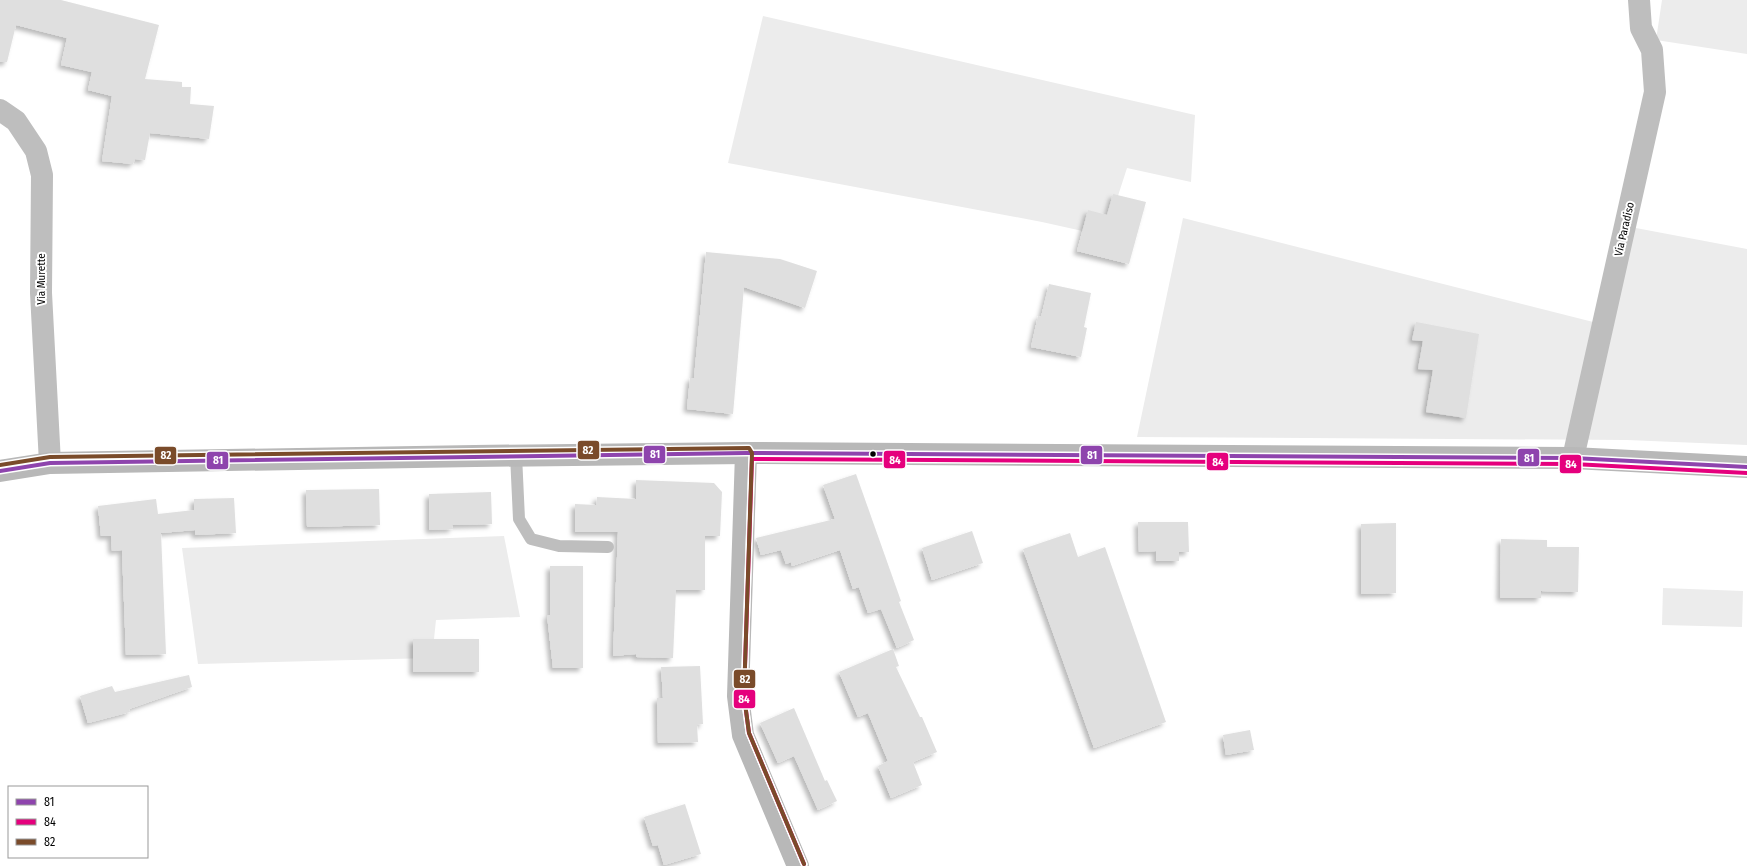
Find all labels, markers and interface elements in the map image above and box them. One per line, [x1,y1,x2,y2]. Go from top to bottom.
street label: Via Paradiso [1612,201,1637,257]
street label: Via Murette [35,253,48,305]
line badge: 82 [577,440,600,460]
text: 82 [583,444,593,457]
line badge: 81 [643,445,666,464]
line badge: 81 [1080,445,1103,465]
line badge: 82 [154,446,177,465]
text: 81 [650,448,660,461]
line badge: 81 [1517,448,1540,467]
text: 82 [161,449,171,462]
unlabelled marker [868,449,878,459]
text: 81 [1087,449,1097,462]
line badge: 84 [883,450,906,469]
line badge: 81 [206,451,229,470]
line badge: 84 [1206,452,1229,471]
text: 81 [1524,452,1534,465]
text: 81 [213,454,223,467]
text: 84 [889,454,901,467]
line badge: 84 [1559,454,1582,474]
text: 84 [1212,456,1224,469]
text: 84 [1565,458,1577,471]
line badge: 82 [733,669,756,689]
text: 82 [740,673,750,686]
line badge: 84 [733,689,756,709]
text: 84 [738,693,750,706]
legend [8,786,148,858]
text: 81 [44,795,54,809]
text: 84 [44,815,56,829]
text: 82 [44,835,55,849]

